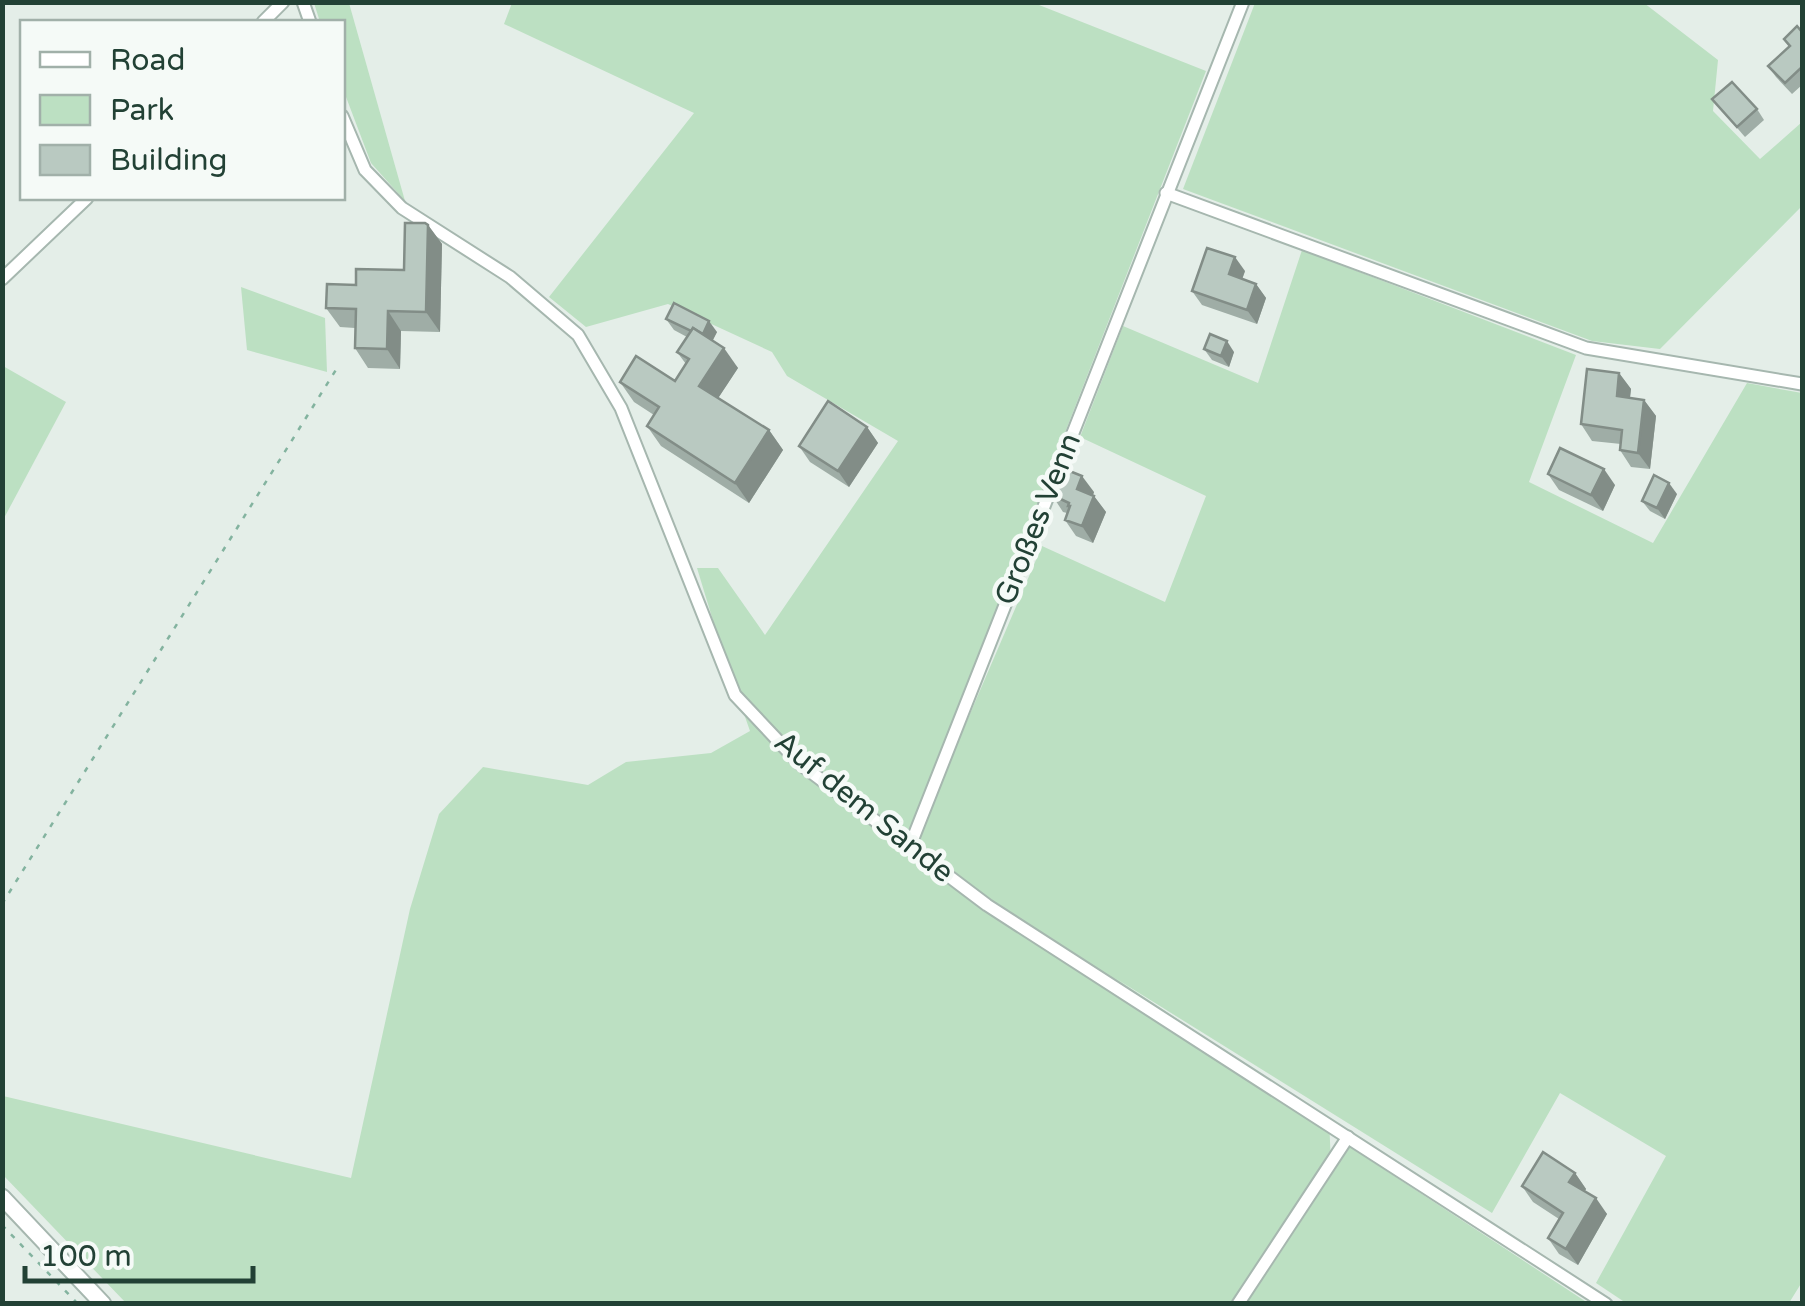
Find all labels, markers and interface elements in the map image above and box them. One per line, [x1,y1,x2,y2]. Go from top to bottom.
legend [20,20,345,200]
text: Road [110,42,185,79]
text: Park [110,92,174,129]
text: Building [110,142,227,179]
street label: Großes Venn [987,428,1089,610]
street label: Auf dem Sande [767,723,961,891]
scale bar [25,1221,252,1283]
text: 100 m [40,1238,132,1275]

